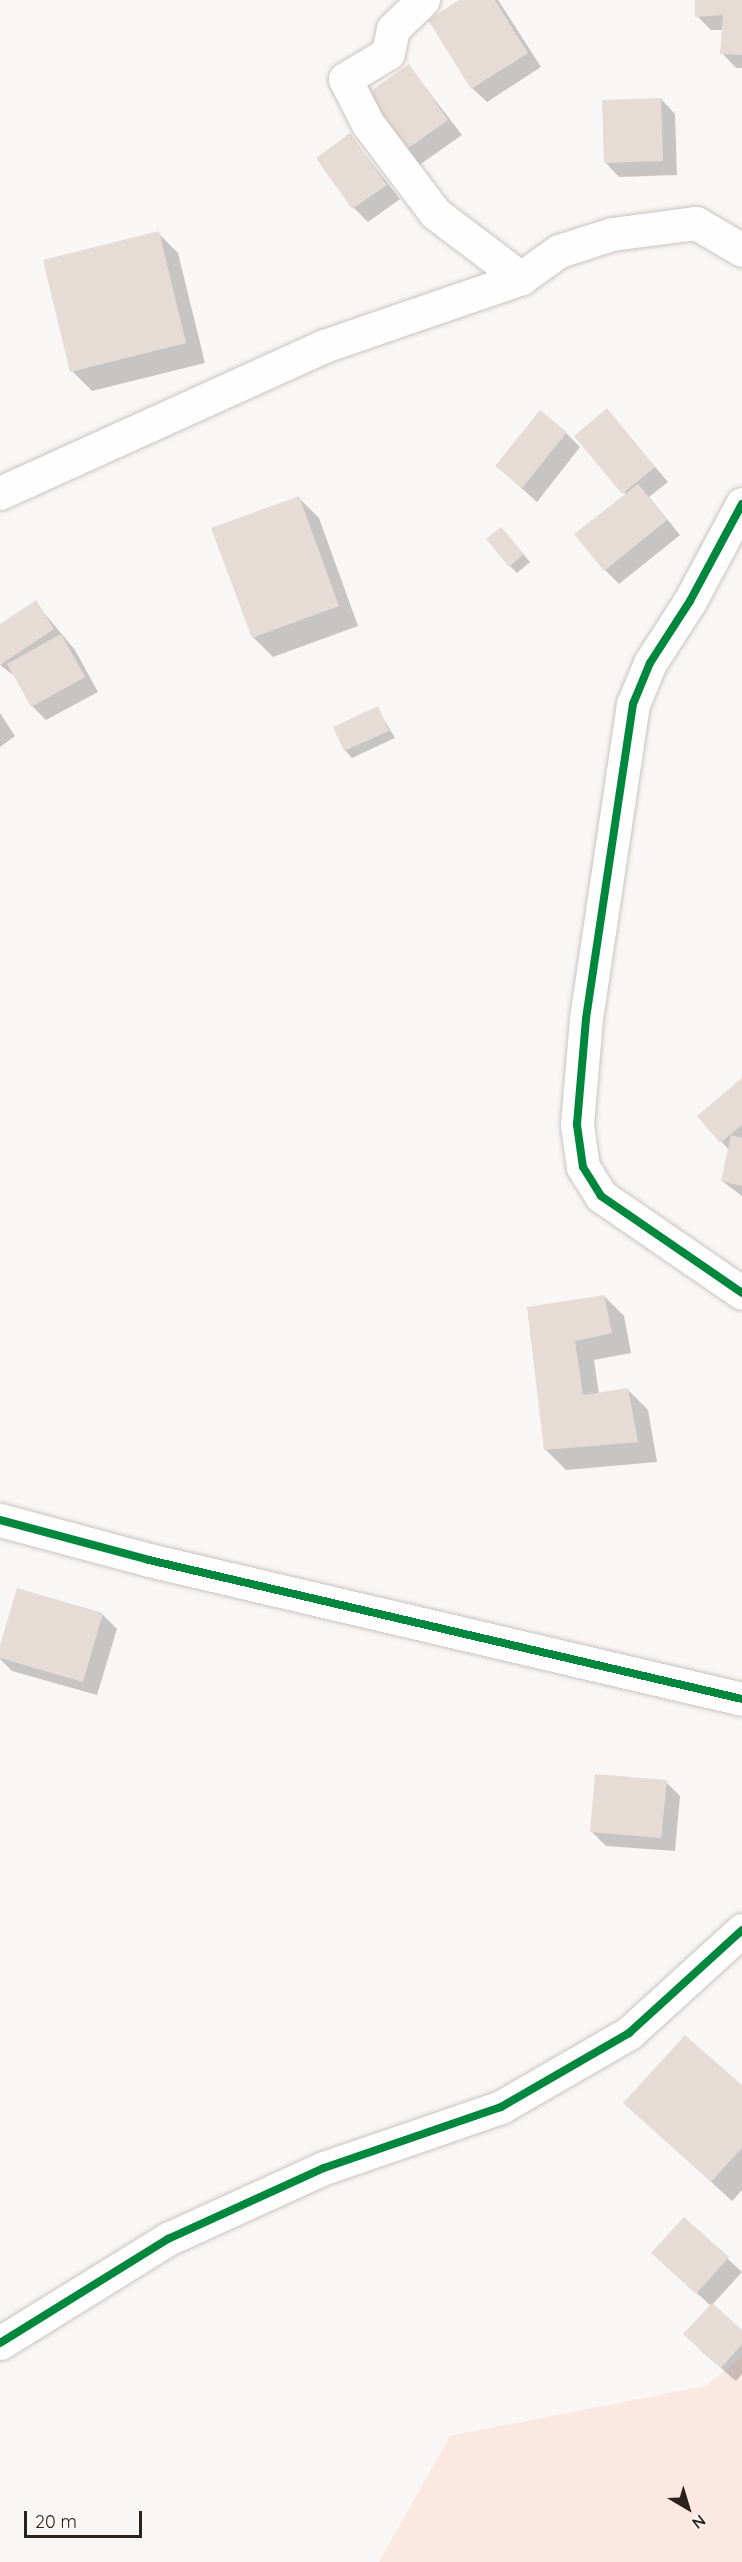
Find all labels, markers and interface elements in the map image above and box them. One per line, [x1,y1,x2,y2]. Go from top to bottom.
north arrow [658,2478,718,2538]
scale bar [27,2499,146,2537]
text: 20 m [35,2510,77,2533]
text: N [688,2511,710,2534]

